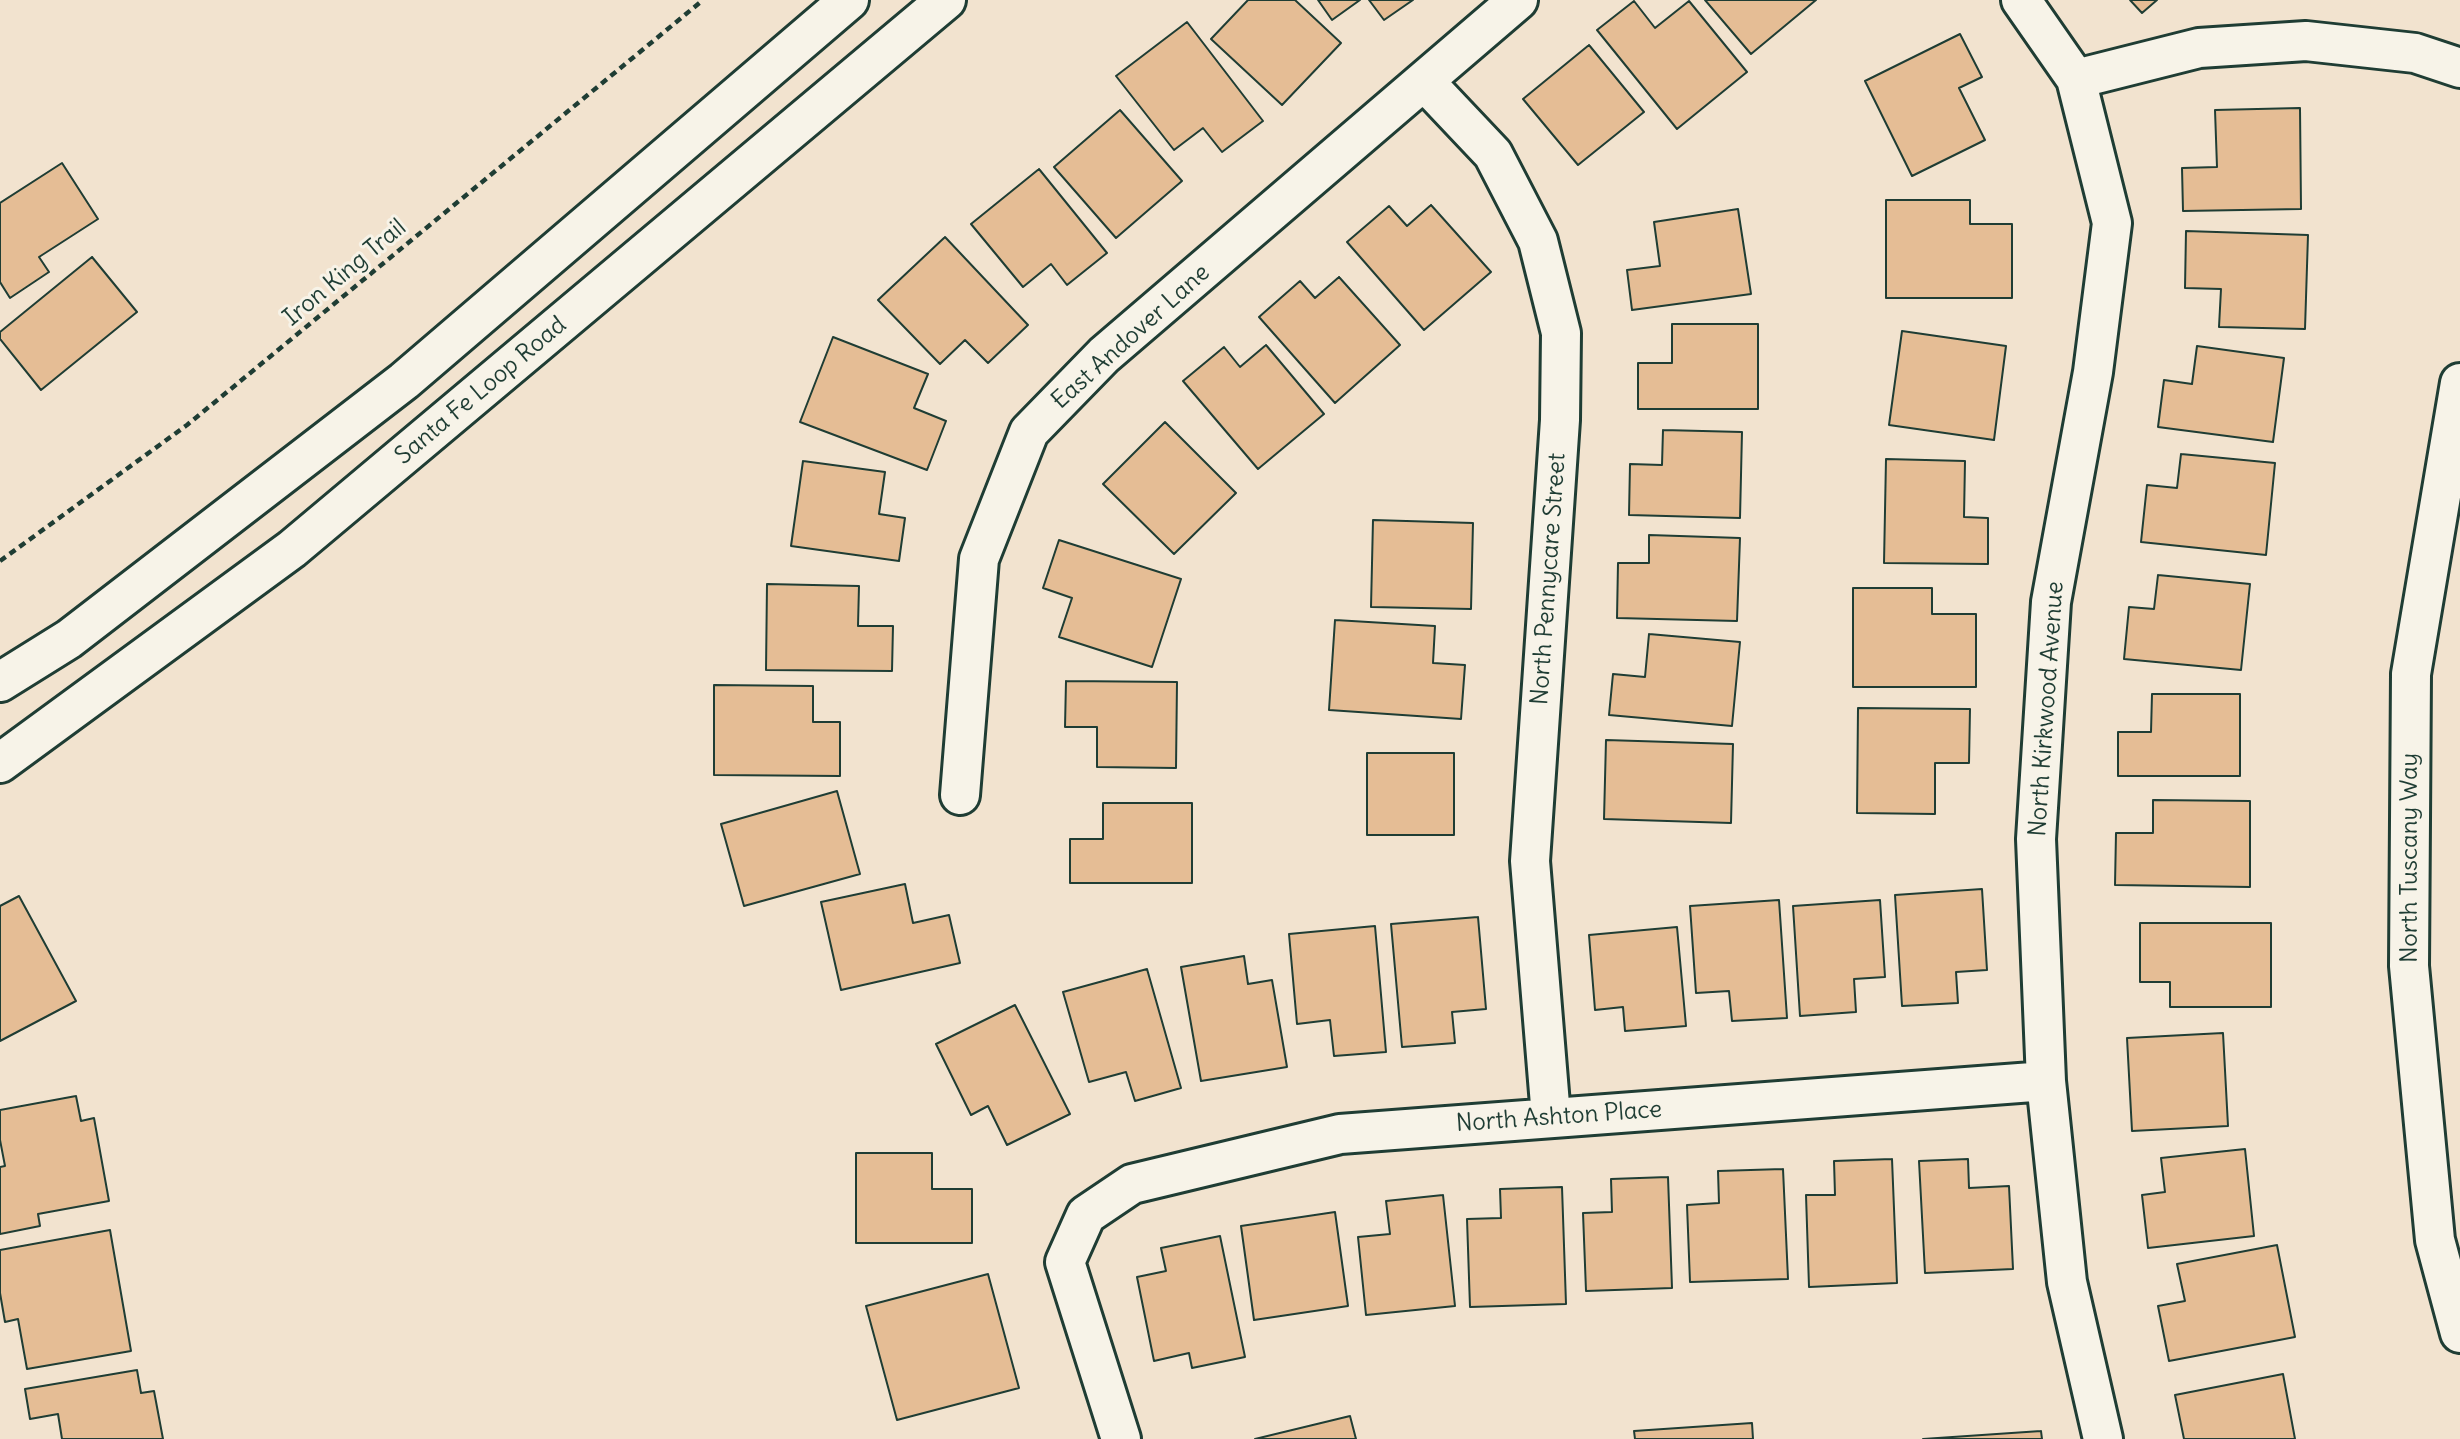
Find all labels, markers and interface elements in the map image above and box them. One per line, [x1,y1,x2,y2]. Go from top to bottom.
street label: Iron King Trail [278,213,412,333]
street label: East Andover Lane [1046,259,1216,415]
street label: Santa Fe Loop Road [390,311,572,471]
street label: North Pennycare Street [1526,452,1572,706]
street label: North Kirkwood Avenue [2024,580,2070,838]
street label: North Tuscany Way [2396,753,2424,963]
street label: North Ashton Place [1455,1095,1663,1139]

